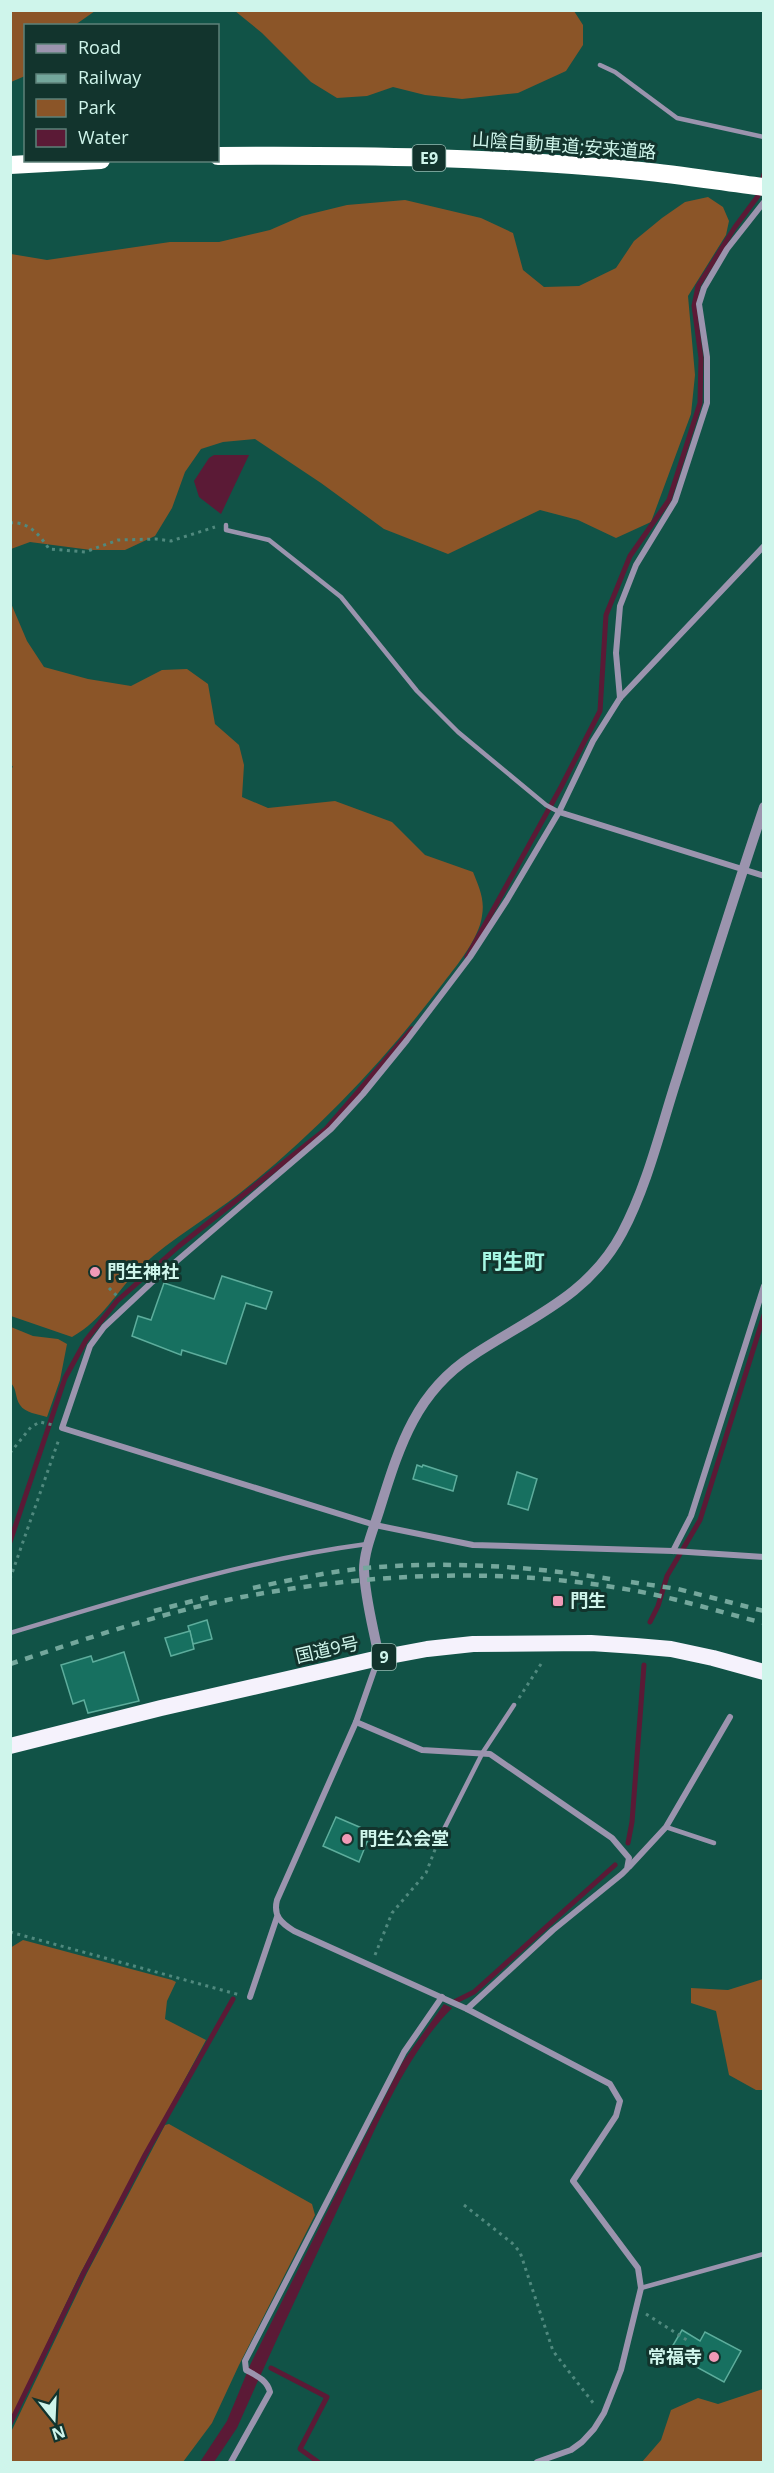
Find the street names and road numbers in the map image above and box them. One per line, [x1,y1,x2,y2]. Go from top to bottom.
street label: 山陰自動車道;安来道路 [471,127,657,163]
road number: E9 [412,145,446,171]
street label: 国道9号 [293,1630,361,1668]
road number: 9 [372,1644,396,1670]

